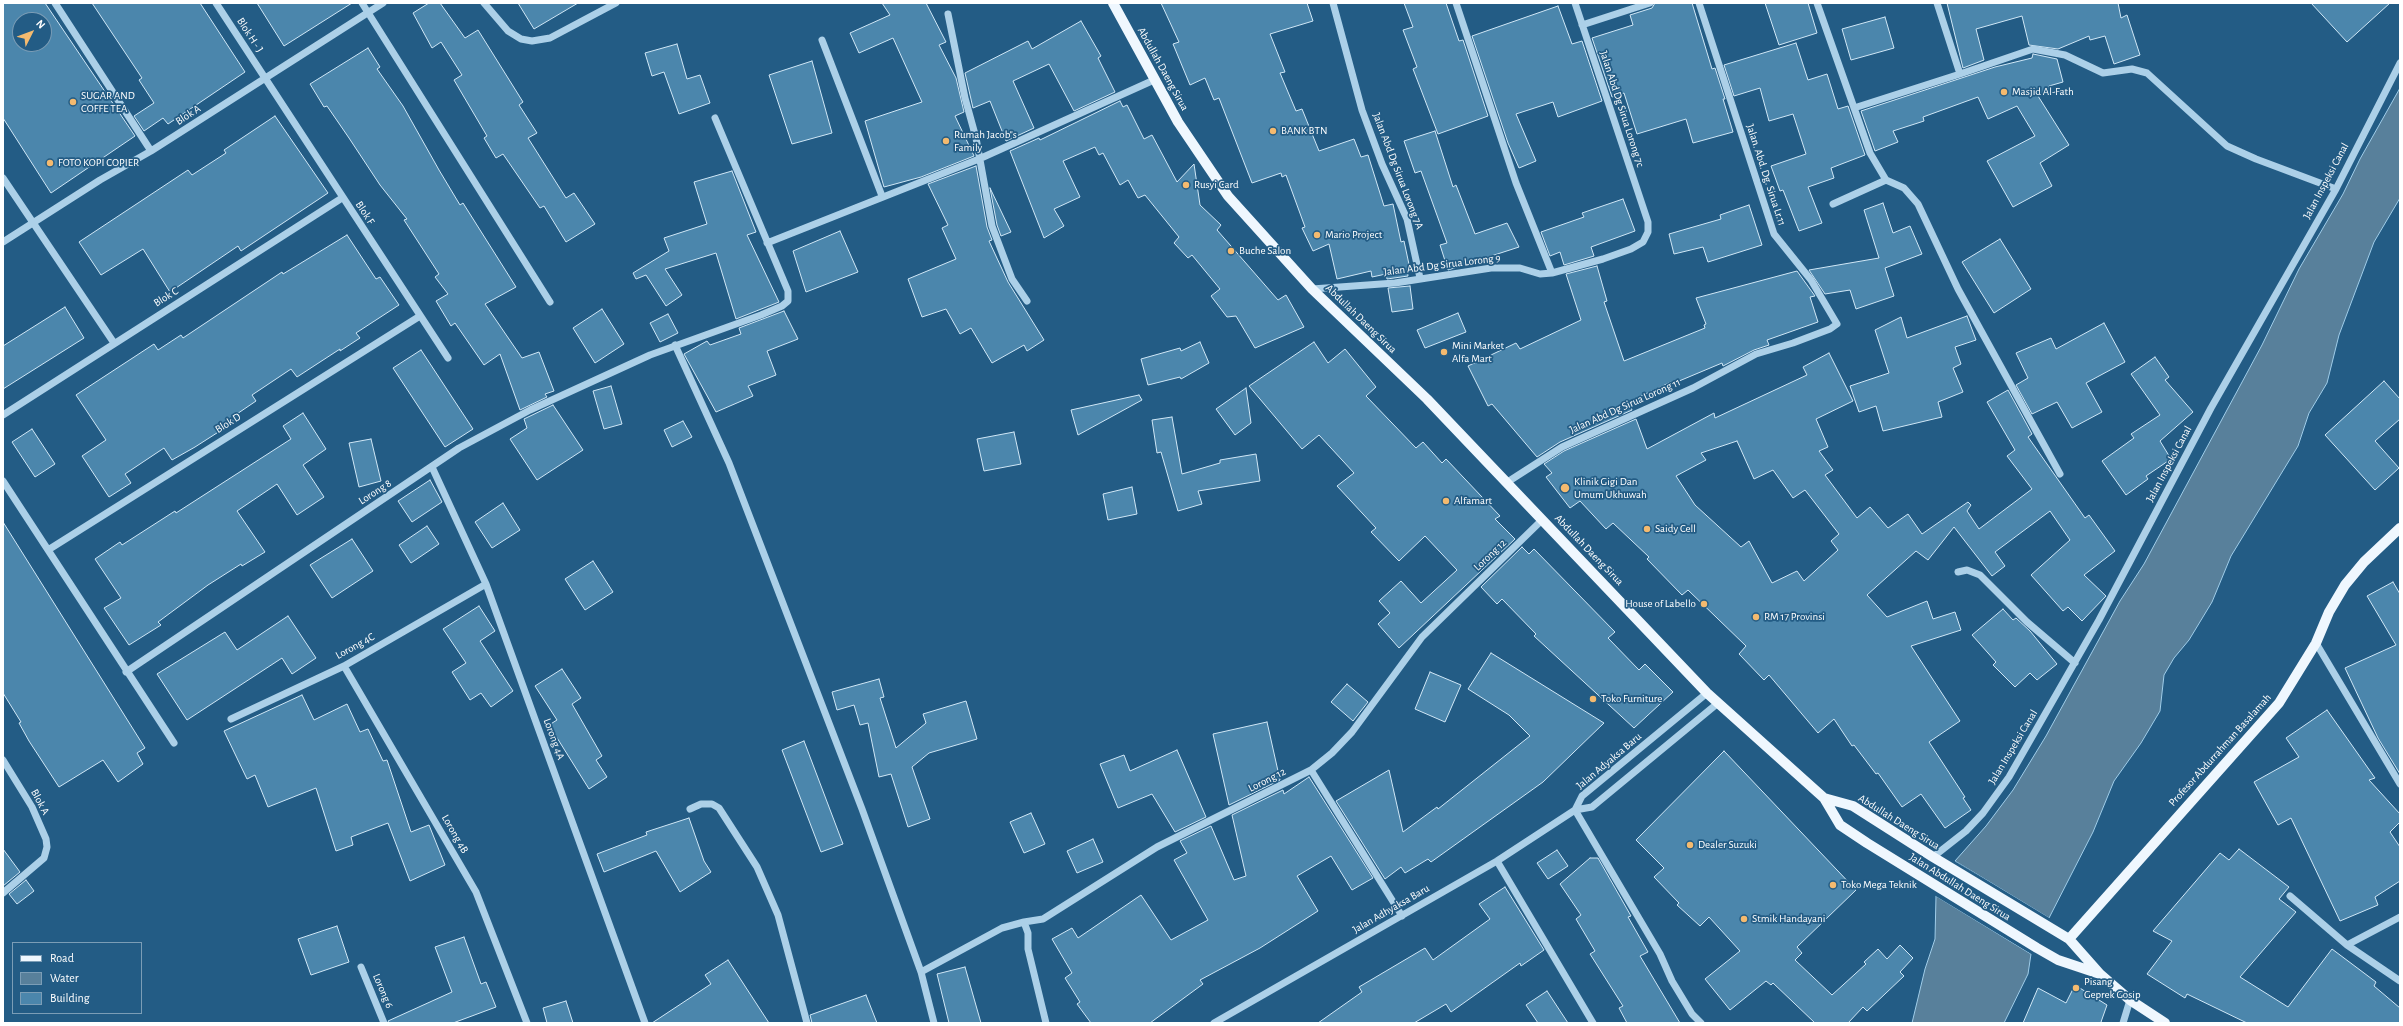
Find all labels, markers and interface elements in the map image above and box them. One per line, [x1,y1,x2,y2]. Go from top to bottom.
north arrow [12,12,52,52]
street label: Blok H - J [234,15,266,55]
text: N [34,18,47,31]
street label: Abdullah Daeng Sirua [1135,25,1191,113]
street label: Jalan Abd Dg Sirua Lorong 7c [1597,49,1647,169]
place label: Masjid Al-Fath [2012,85,2074,99]
marker: Masjid Al-Fath [1999,87,2009,97]
place label: SUGAR AND COFFE TEA [81,89,135,115]
marker: SUGAR AND COFFE TEA [68,97,78,107]
street label: Blok A [173,102,203,128]
street label: Jalan Abd Dg Sirua Lorong 7A [1370,111,1426,231]
street label: Jalan. Abd. Dg. Sirua Lr.11 [1743,123,1789,227]
place label: BANK BTN [1281,124,1327,138]
marker: BANK BTN [1268,126,1278,136]
place label: Rumah Jacob"s Family [954,128,1017,154]
marker: Rumah Jacob"s Family [941,136,951,146]
street label: Jalan Inspeksi Canal [2300,141,2352,221]
place label: FOTO KOPI COPIER [58,156,139,170]
marker: FOTO KOPI COPIER [45,158,55,168]
place label: Rusyi Card [1194,178,1239,192]
marker: Rusyi Card [1181,180,1191,190]
street label: Blok F [352,199,378,227]
place label: Mario Project [1325,228,1382,242]
marker: Mario Project [1312,230,1322,240]
place label: Buche Salon [1239,244,1291,258]
marker: Buche Salon [1226,246,1236,256]
street label: Jalan Abd Dg Sirua Lorong 9 [1383,251,1501,279]
street label: Abdullah Daeng Sirua [1323,282,1399,356]
street label: Blok C [151,284,181,310]
place label: Mini Market Alfa Mart [1452,339,1504,365]
marker: Mini Market Alfa Mart [1439,347,1449,357]
street label: Jalan Abd Dg Sirua Lorong 11 [1567,376,1683,436]
street label: Blok D [213,410,243,436]
street label: Jalan Inspeksi Canal [2143,424,2195,504]
place label: Klinik Gigi Dan Umum Ukhuwah [1574,475,1647,501]
street label: Lorong 8 [356,476,394,508]
marker: Klinik Gigi Dan Umum Ukhuwah [1559,482,1571,494]
place label: Alfamart [1454,494,1492,508]
marker: Alfamart [1441,496,1451,506]
street label: Abdullah Daeng Sirua [1552,512,1626,588]
place label: Saidy Cell [1655,522,1696,536]
marker: Saidy Cell [1642,524,1652,534]
street label: Lorong 12 [1471,536,1509,574]
place label: House of Labello [1625,597,1696,611]
marker: House of Labello [1699,599,1709,609]
place label: RM 17 Provinsi [1764,610,1825,624]
marker: RM 17 Provinsi [1751,612,1761,622]
street label: Lorong 4C [333,630,377,662]
street label: Profesor Abdurrahman Basalamah [2166,691,2274,809]
place label: Toko Furniture [1601,692,1662,706]
marker: Toko Furniture [1588,694,1598,704]
street label: Jalan Inspeksi Canal [1986,707,2040,787]
street label: Lorong 4A [540,717,568,761]
street label: Jalan Adyaksa Baru [1574,730,1644,792]
street label: Lorong 12 [1246,765,1288,795]
street label: Blok A [28,787,52,817]
street label: Abdullah Daeng Sirua [1856,792,1942,852]
street label: Lorong 4B [439,812,471,856]
place label: Dealer Suzuki [1698,838,1757,852]
marker: Dealer Suzuki [1685,840,1695,850]
street label: Jalan Abdullah Daeng Sirua [1907,850,2013,924]
place label: Toko Mega Teknik [1841,878,1917,892]
marker: Toko Mega Teknik [1828,880,1838,890]
street label: Jalan Adhyaksa Baru [1350,882,1432,936]
place label: Stmik Handayani [1752,912,1825,926]
marker: Stmik Handayani [1739,914,1749,924]
legend [12,942,142,1014]
text: Road [50,952,74,964]
text: Water [50,972,79,984]
street label: Lorong 6 [370,972,396,1010]
place label: Pisang Geprek Gosip [2084,975,2140,1001]
marker: Pisang Geprek Gosip [2071,983,2081,993]
text: Building [50,992,90,1004]

